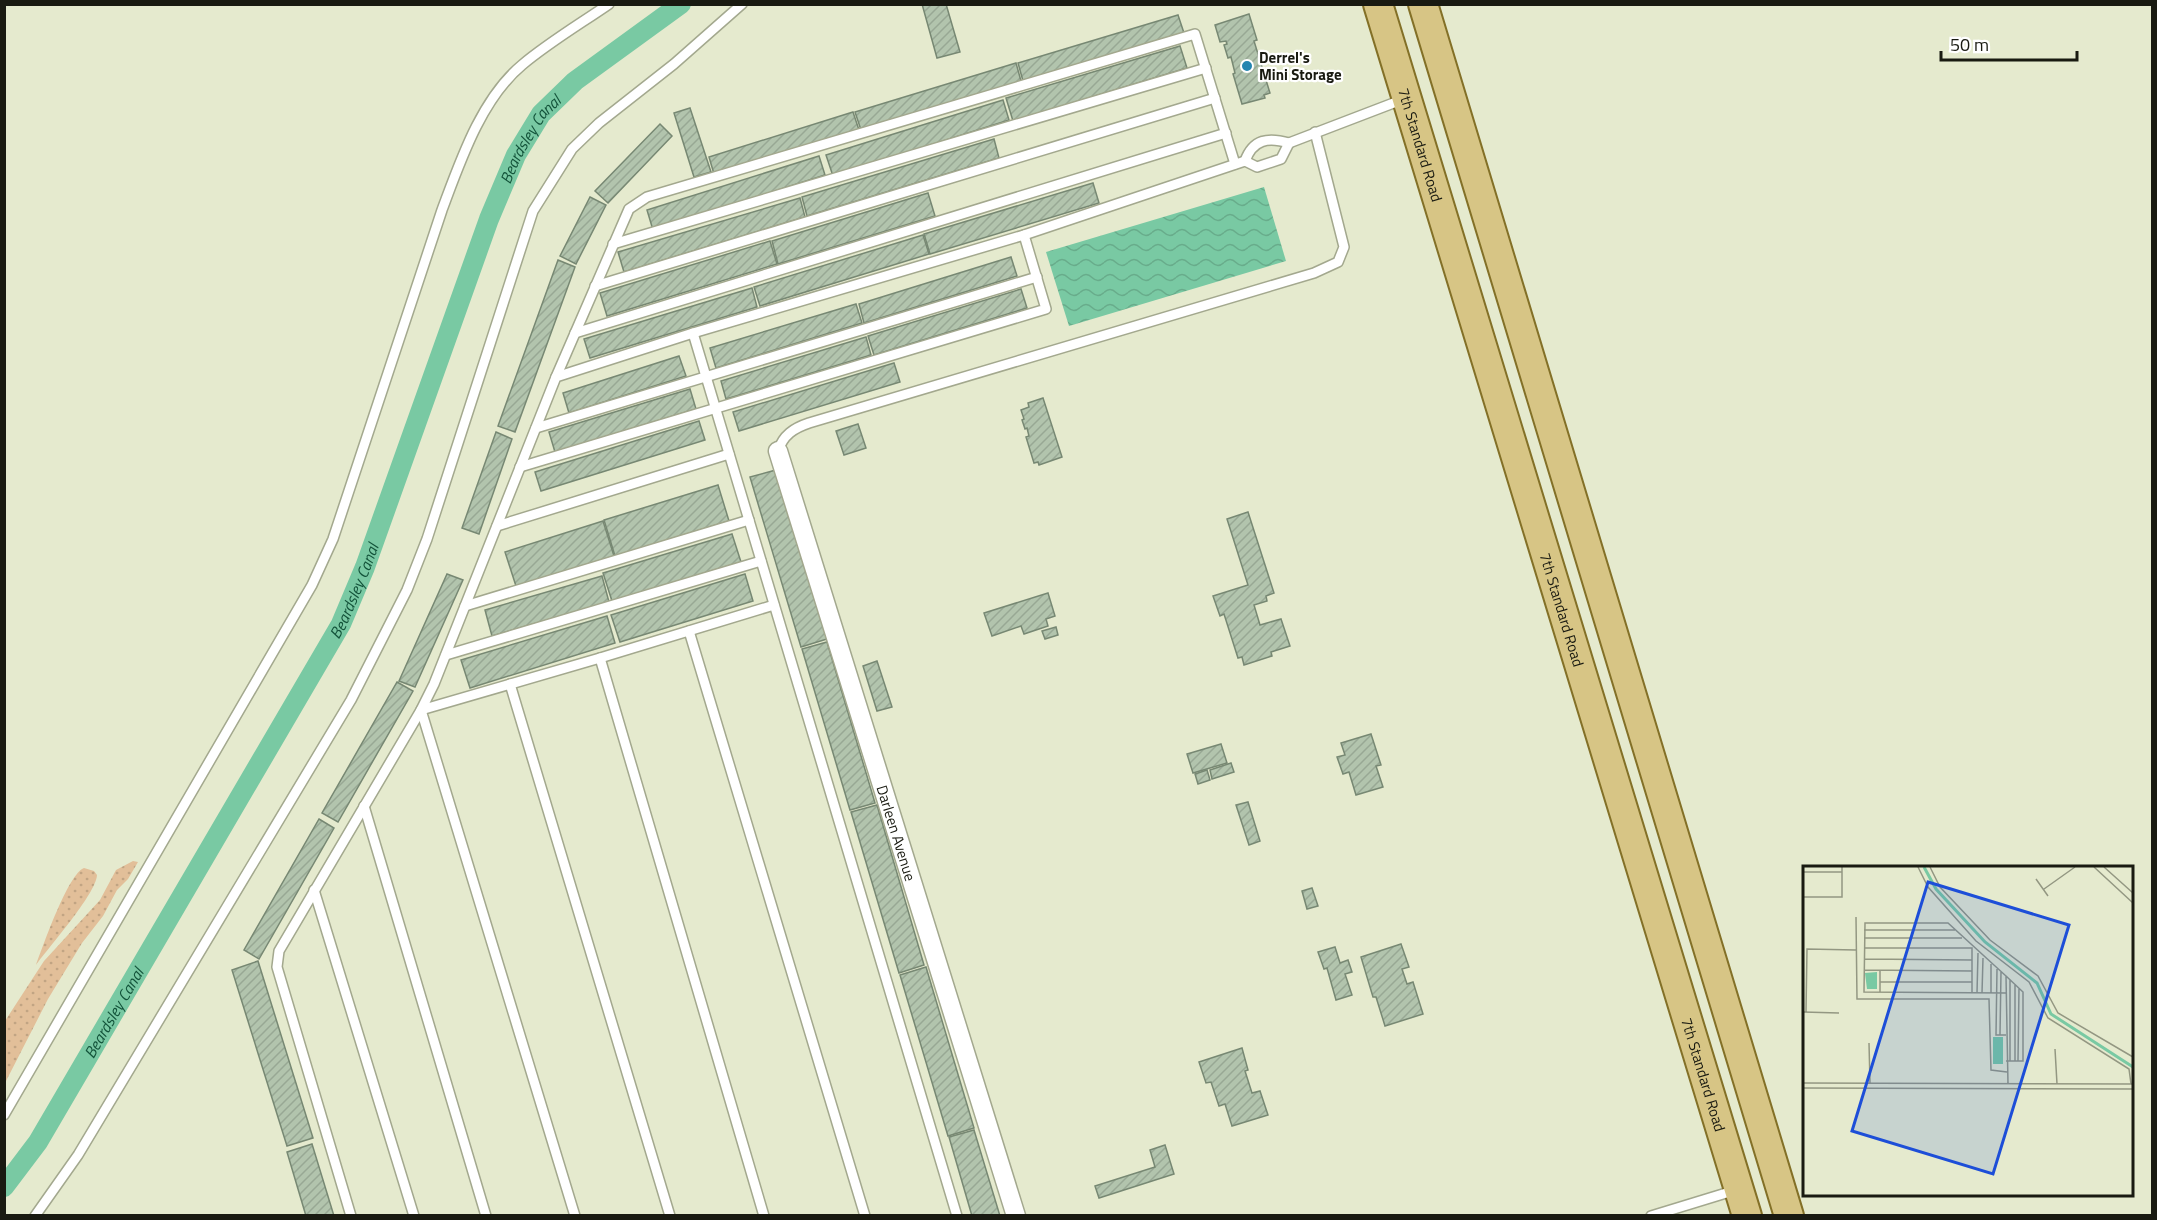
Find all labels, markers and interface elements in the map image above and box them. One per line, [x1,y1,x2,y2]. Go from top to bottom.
scale bar [1941,24,2078,62]
text: 50 m [1950,31,1989,58]
place label: Derrel's Mini Storage [1259,46,1342,86]
marker: Derrel's Mini Storage [1240,59,1254,73]
street label: 7th Standard Road [1393,85,1449,204]
water label: Beardsley Canal [493,88,567,187]
water label: Beardsley Canal [323,539,385,643]
street label: 7th Standard Road [1534,550,1591,669]
street label: Darleen Avenue [871,782,923,884]
inset map [1803,866,2133,1196]
water label: Beardsley Canal [78,962,150,1063]
street label: 7th Standard Road [1676,1015,1732,1134]

